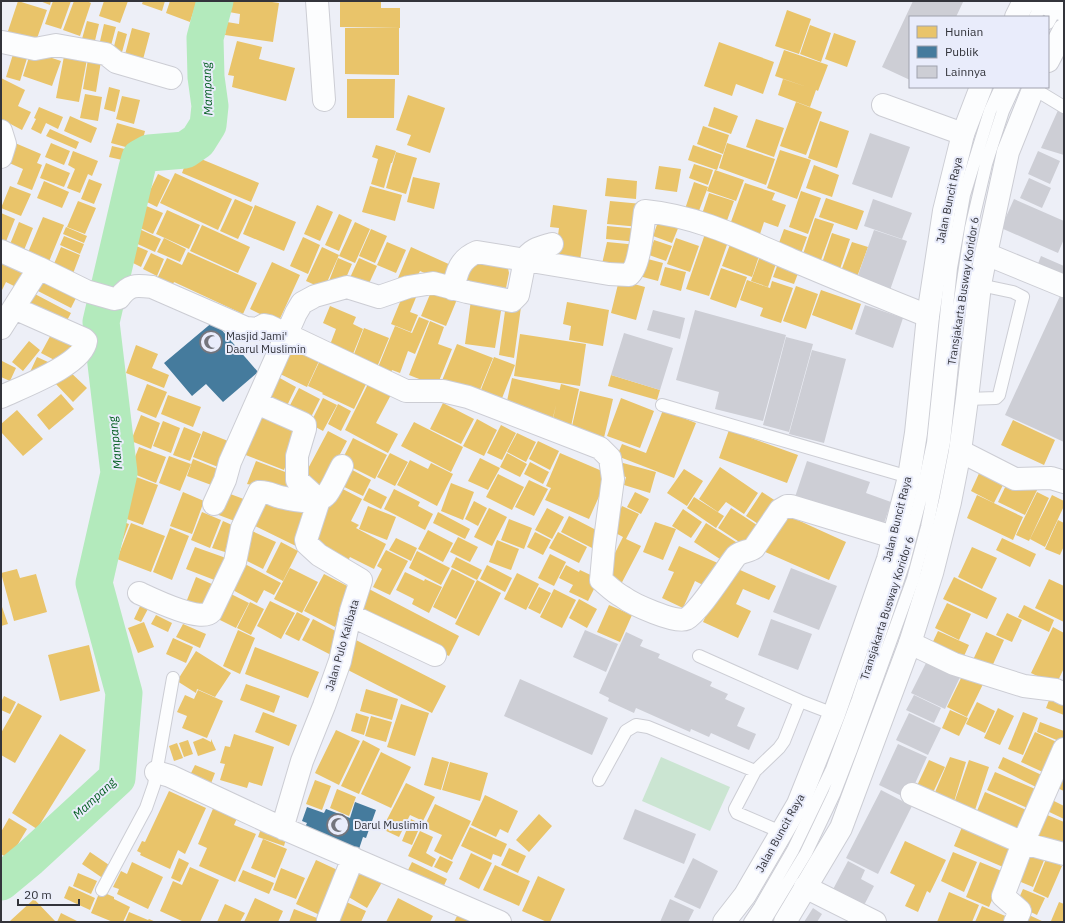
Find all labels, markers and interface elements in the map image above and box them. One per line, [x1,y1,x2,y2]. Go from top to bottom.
legend [909,16,1049,88]
text: Hunian [945,24,983,39]
text: Publik [945,44,979,59]
water label: Mampang [199,61,215,116]
text: Lainnya [945,64,987,79]
street label: Jalan Buncit Raya [933,156,965,244]
street label: Transjakarta Busway Koridor 6 [944,216,982,366]
mosque icon: Masjid Jami' Daarul Muslimin [198,329,224,355]
place label: Masjid Jami' Daarul Muslimin [226,329,306,356]
water label: Mampang [105,415,125,470]
street label: Jalan Buncit Raya [880,475,914,563]
street label: Transjakarta Busway Koridor 6 [857,534,917,682]
street label: Jalan Pulo Kalibata [322,598,362,692]
water label: Mampang [69,774,119,822]
street label: Jalan Buncit Raya [753,791,807,875]
mosque icon: Darul Muslimin [325,812,351,838]
place label: Darul Muslimin [354,818,428,832]
scale bar [18,881,79,907]
text: 20 m [24,887,52,902]

